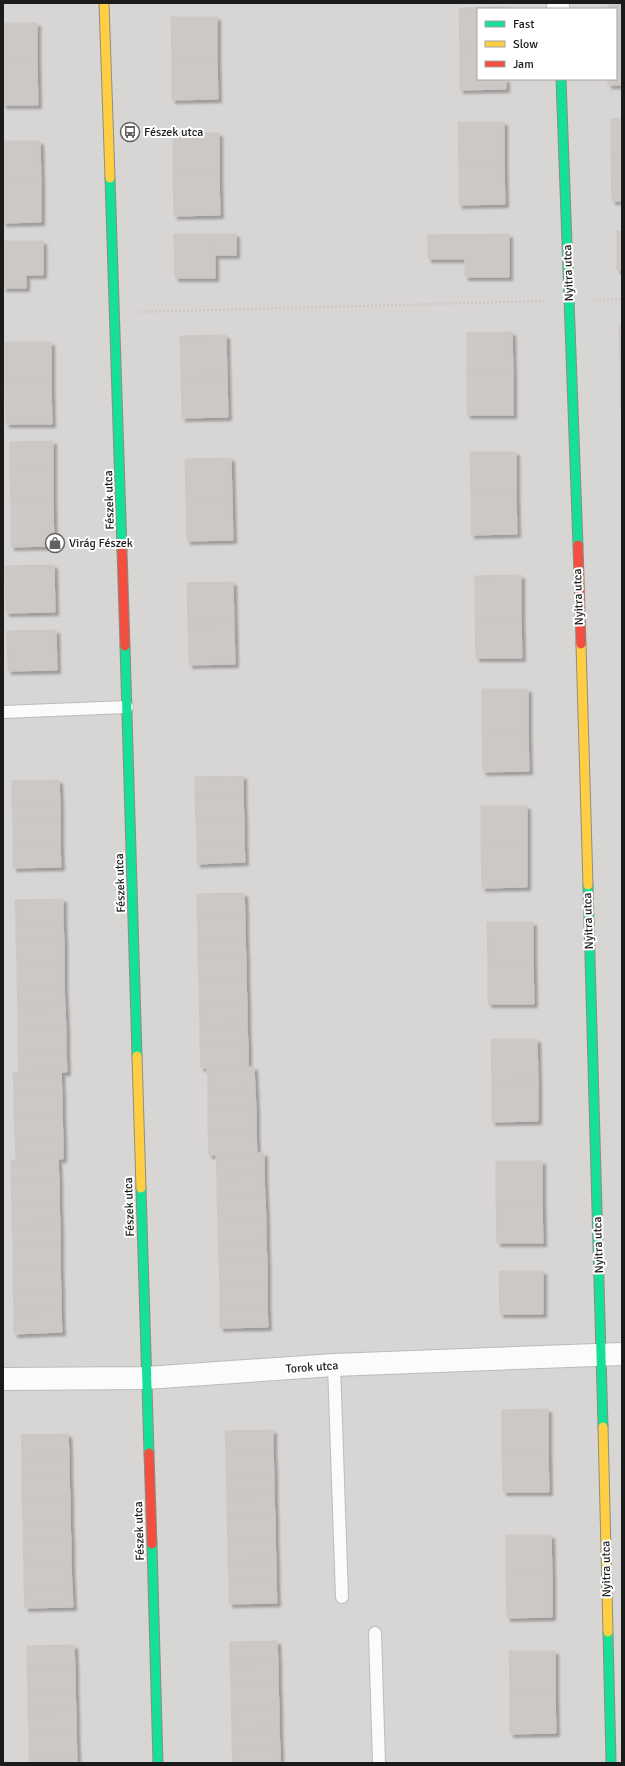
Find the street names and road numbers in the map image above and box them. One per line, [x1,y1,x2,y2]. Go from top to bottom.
street label: Nyitra utca [560,244,577,302]
street label: Fészek utca [101,470,118,530]
street label: Nyitra utca [570,568,587,626]
street label: Fészek utca [112,853,129,913]
street label: Nyitra utca [580,892,597,950]
street label: Fészek utca [121,1177,138,1237]
street label: Nyitra utca [590,1216,607,1274]
street label: Torok utca [285,1358,339,1377]
street label: Fészek utca [131,1501,148,1561]
street label: Nyitra utca [599,1541,614,1597]

